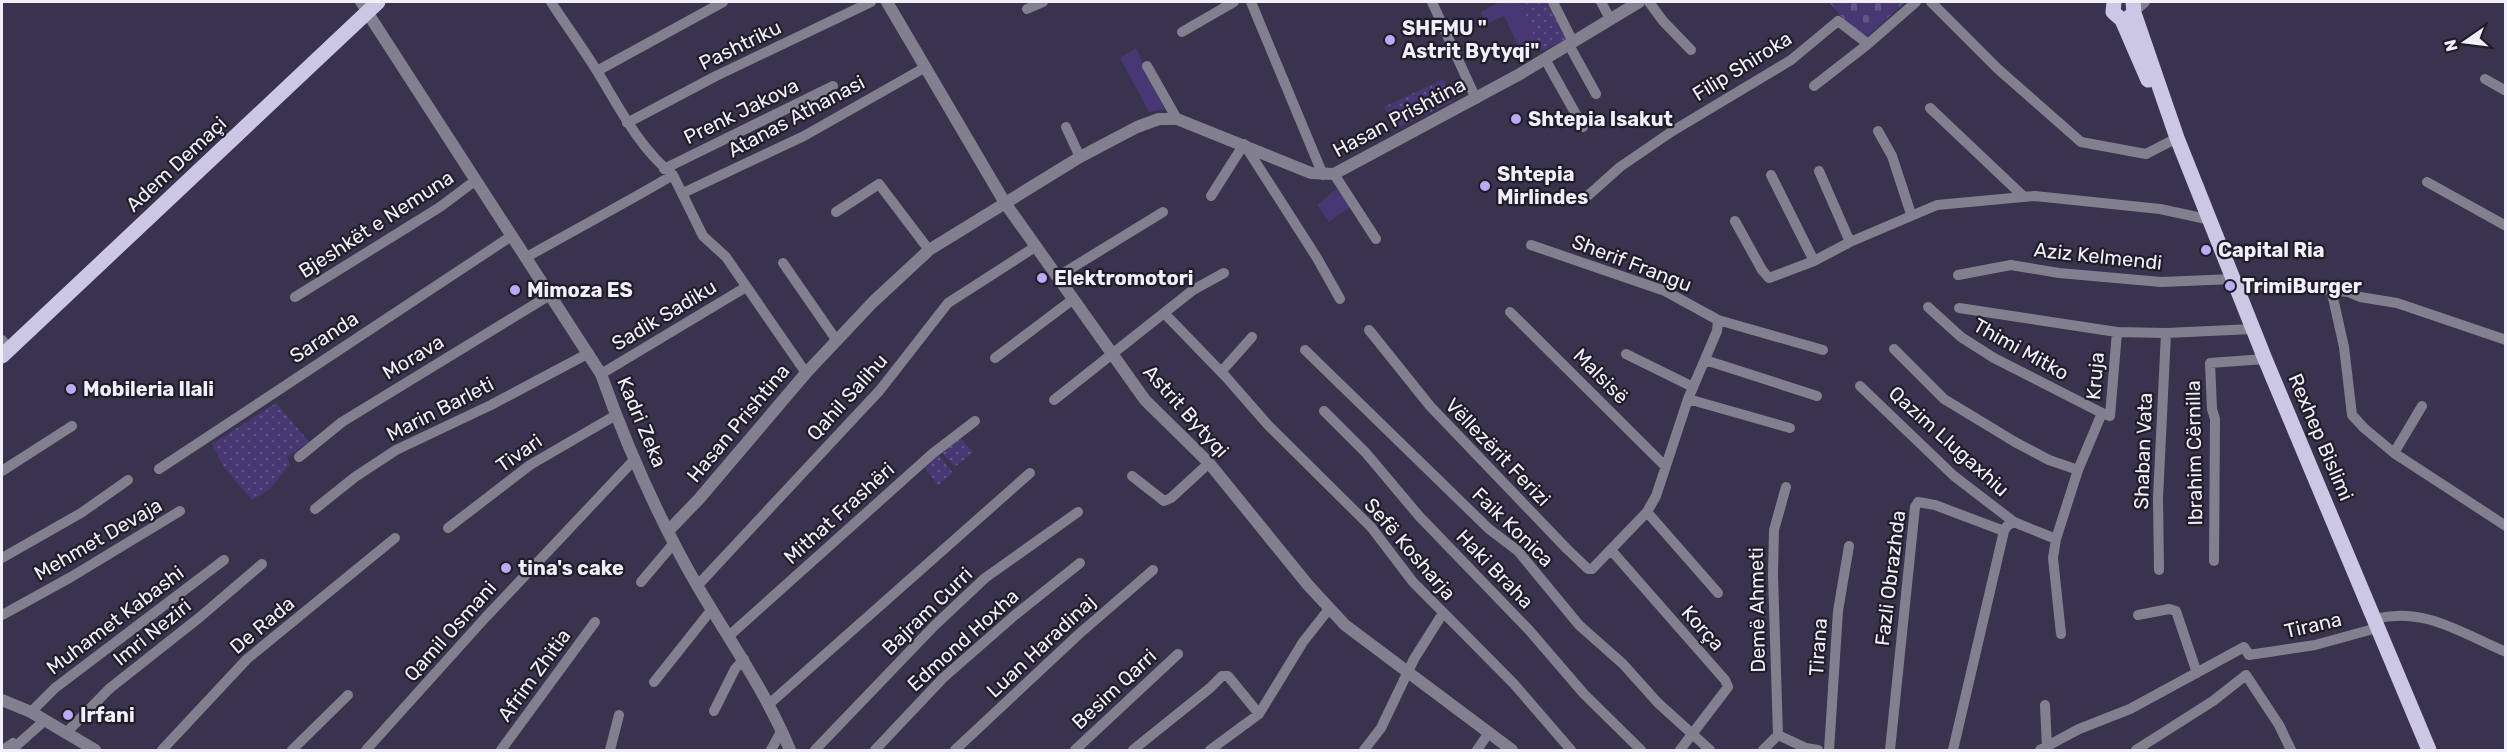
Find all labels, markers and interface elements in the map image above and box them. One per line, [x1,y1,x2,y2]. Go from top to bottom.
north arrow [2435,12,2495,72]
street label: Pashtriku [695,15,785,75]
place label: SHFMU " Astrit Bytyqi" [1402,16,1539,63]
street label: Filip Shiroka [1688,26,1796,106]
marker: SHFMU " Astrit Bytyqi" [1383,33,1397,47]
text: N [2440,38,2462,53]
street label: Atanas Athanasi [723,70,869,162]
street label: Hasan Prishtina [1329,72,1469,162]
street label: Prenk Jakova [680,73,802,149]
place label: Shtepia Isakut [1528,107,1673,131]
street label: Adem Demaçi [121,111,231,217]
marker: Shtepia Isakut [1509,112,1523,126]
place label: Shtepia Mirlindes [1497,162,1588,209]
street label: Bjeshkët e Nemuna [294,165,458,283]
marker: Shtepia Mirlindes [1478,179,1492,193]
street label: Sherif Frangu [1569,229,1695,297]
street label: Aziz Kelmendi [2033,237,2163,275]
place label: Capital Ria [2218,238,2325,262]
marker: Capital Ria [2199,243,2213,257]
place label: Elektromotori [1054,266,1194,290]
marker: Elektromotori [1035,271,1049,285]
street label: Sadik Sadiku [607,274,721,356]
place label: TrimiBurger [2242,274,2362,298]
place label: Mimoza ES [527,278,633,302]
marker: TrimiBurger [2223,279,2237,293]
marker: Mimoza ES [508,283,522,297]
street label: Saranda [285,306,363,368]
street label: Thimi Mitko [1969,313,2073,385]
street label: Morava [378,329,448,385]
street label: Malsisë [1568,343,1634,409]
street label: Qahil Salihu [802,349,892,445]
street label: Kruja [2081,351,2109,401]
street label: Hasan Prishtina [682,359,794,487]
street label: Astrit Bytyqi [1138,360,1234,462]
street label: Rexhep Bislimi [2283,370,2359,504]
street label: Marin Barleti [382,372,498,446]
street label: Kadri Zeka [612,373,672,471]
place label: Mobileria Ilali [83,377,214,401]
street label: Ibrahim Cërnilla [2181,380,2207,526]
street label: Qazim Llugaxhiu [1884,381,2014,501]
marker: Mobileria Ilali [64,382,78,396]
street label: Shaban Vata [2129,392,2157,510]
street label: Vëllezërit Ferizi [1440,393,1556,511]
street label: Tivari [491,429,547,477]
street label: Mithat Frashëri [779,457,899,569]
street label: Faik Konica [1467,482,1559,572]
street label: Mehmet Devaja [30,493,166,585]
street label: Sefë Kosharja [1359,493,1461,605]
street label: Fazli Obrazhda [1870,509,1910,647]
street label: Haki Braha [1451,525,1539,613]
street label: Demë Ahmeti [1744,547,1770,673]
place label: tina's cake [518,556,624,580]
street label: Muhamet Kabashi [42,561,188,679]
marker: tina's cake [499,561,513,575]
street label: Bajram Curri [877,562,977,660]
street label: Qamil Osmani [399,576,501,686]
street label: Edmond Hoxha [902,584,1024,696]
street label: Luan Haradinaj [982,589,1100,703]
street label: De Rada [225,591,299,659]
street label: Imri Neziri [108,593,196,671]
street label: Korça [1677,600,1729,656]
street label: Tirana [2282,607,2344,643]
street label: Tirana [1804,617,1832,677]
street label: Afrim Zhitia [492,624,576,726]
street label: Besim Qarri [1067,644,1161,734]
place label: Irfani [80,703,135,727]
marker: Irfani [61,708,75,722]

